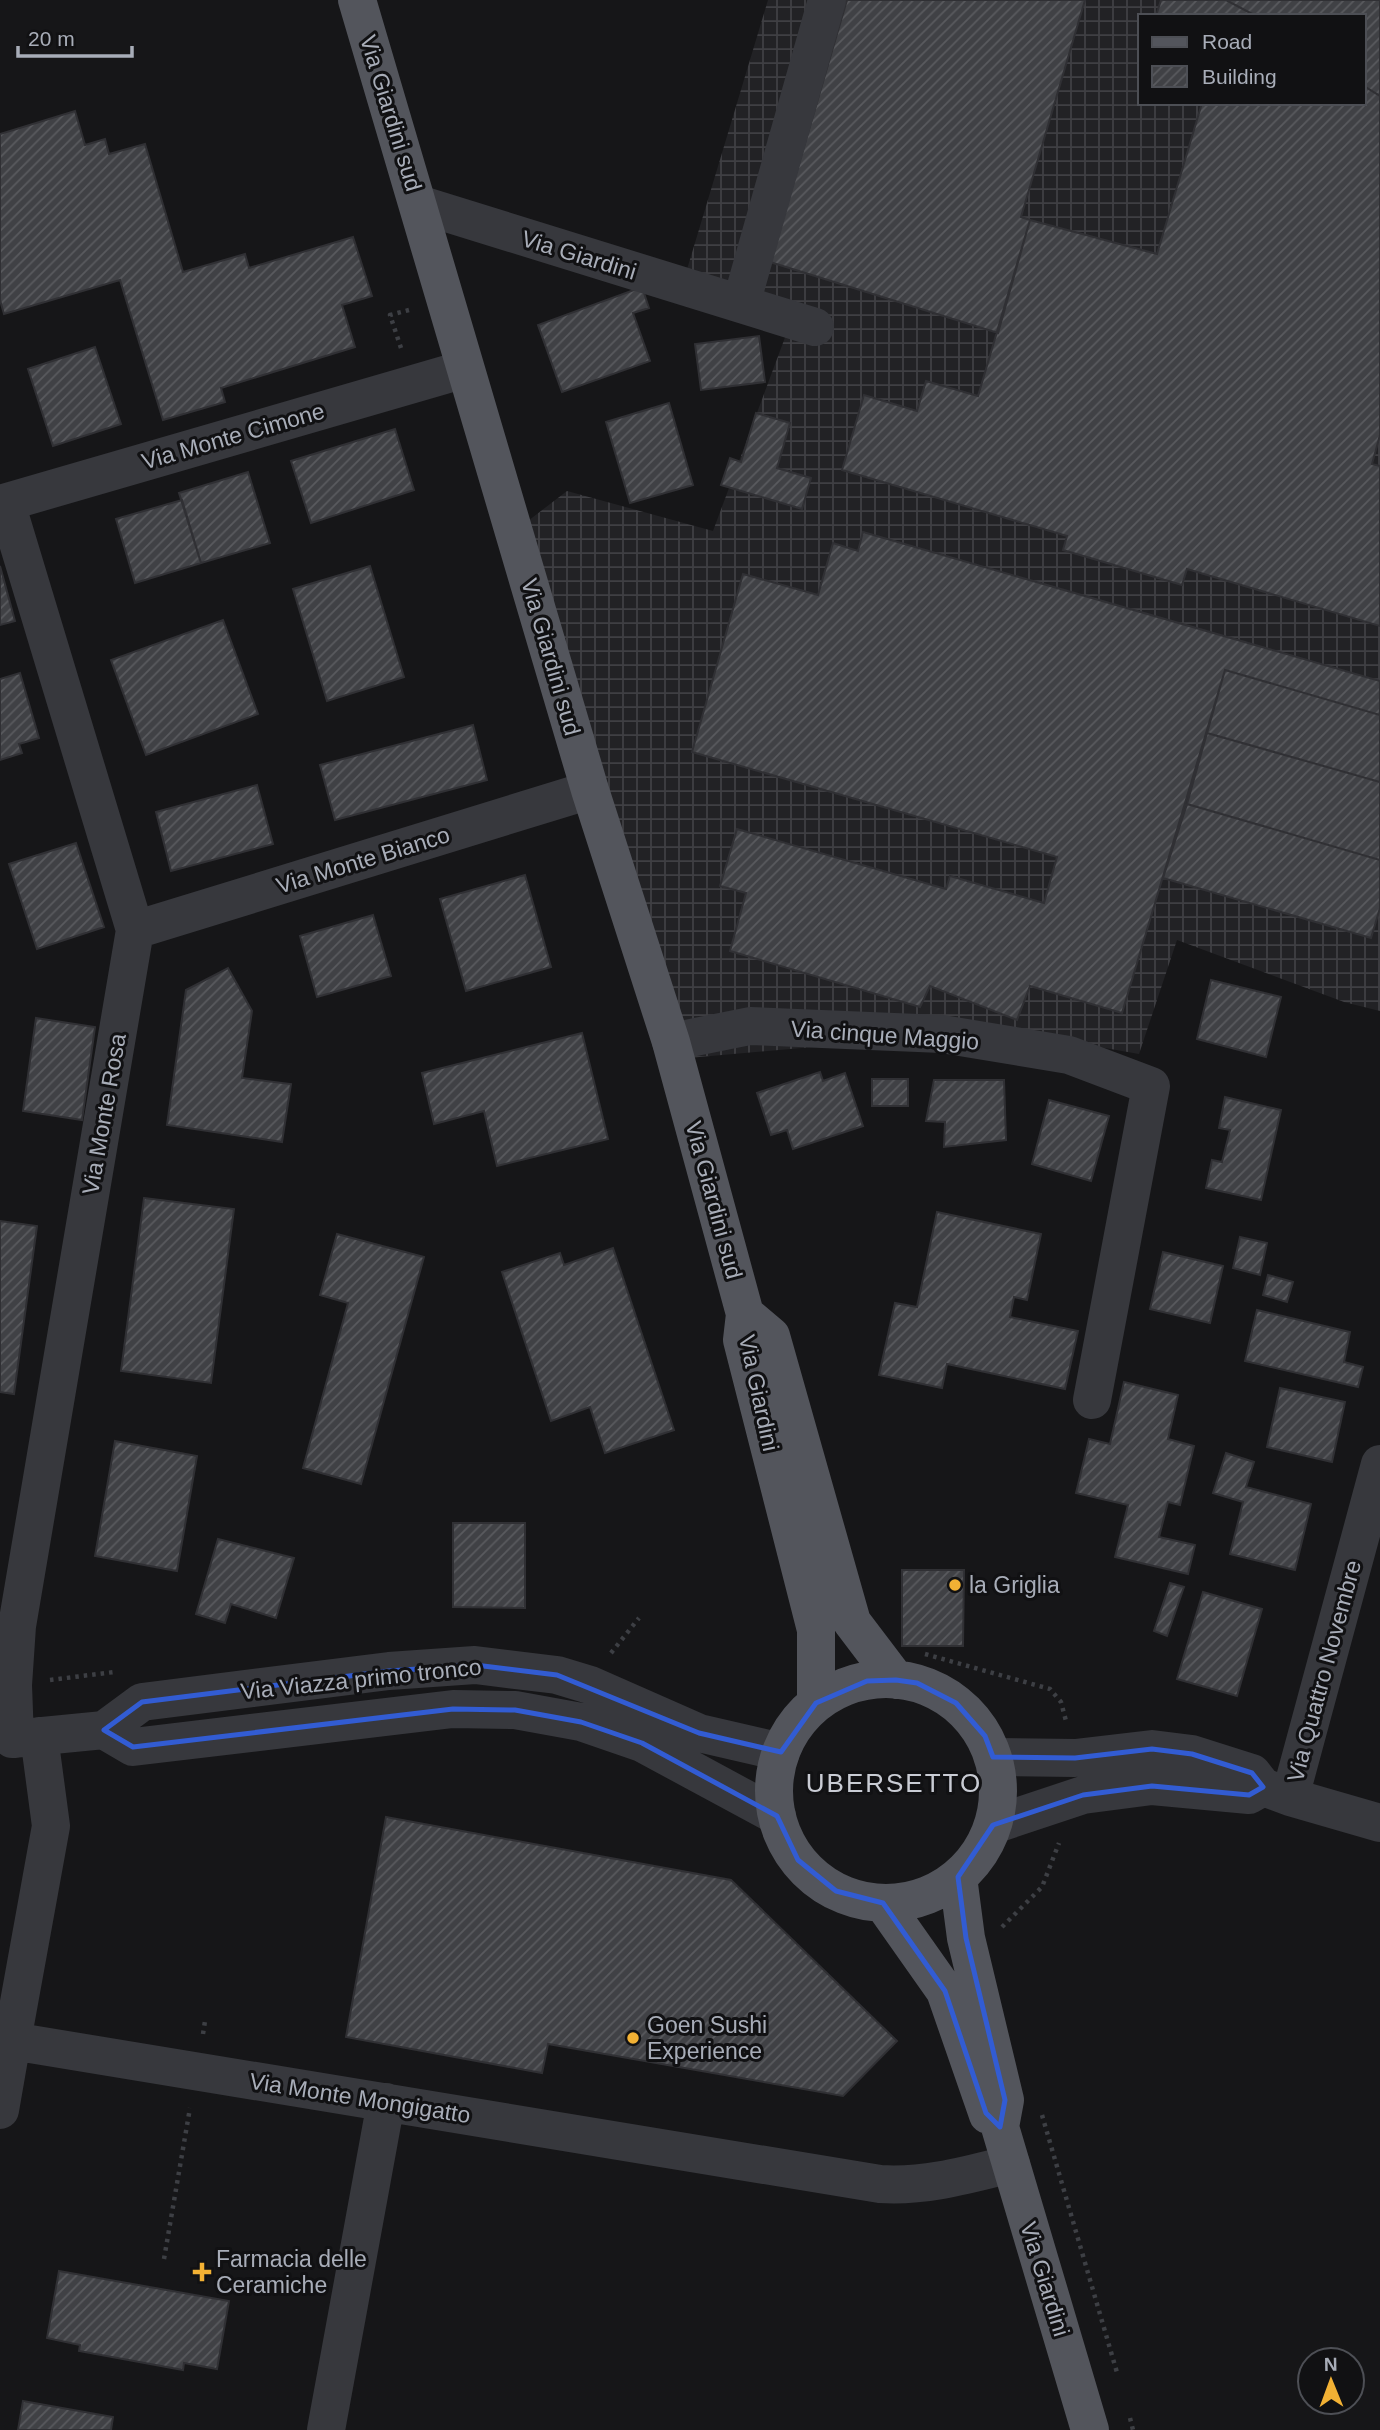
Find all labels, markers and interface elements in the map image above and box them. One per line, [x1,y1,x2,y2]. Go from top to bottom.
scale bar [18,14,131,58]
legend [1138,14,1366,105]
text: 20 m [28,27,75,50]
text: Road [1202,30,1252,53]
street label: Via Giardini sud [355,32,427,194]
text: Building [1202,65,1277,88]
street label: Via Giardini [519,225,639,285]
street label: Via Monte Cimone [139,397,327,475]
street label: Via Giardini sud [516,576,586,738]
street label: Via Monte Bianco [273,821,453,899]
street label: Via cinque Maggio [790,1015,980,1055]
street label: Via Monte Rosa [77,1031,131,1197]
street label: Via Giardini sud [680,1118,748,1282]
street label: Via Giardini [734,1332,784,1454]
street label: Via Quattro Novembre [1282,1557,1366,1785]
place label: la Griglia [969,1572,1060,1598]
marker: la Griglia [947,1577,963,1593]
street label: Via Viazza primo tronco [239,1653,483,1705]
district label: UBERSETTO [806,1768,982,1798]
place label: Goen Sushi Experience [647,2012,767,2064]
marker: Goen Sushi Experience [625,2030,641,2046]
street label: Via Monte Mongigatto [248,2068,472,2128]
street label: Via Giardini [1015,2219,1075,2339]
place label: Farmacia delle Ceramiche [216,2246,367,2298]
marker: Farmacia delle Ceramiche [194,2264,210,2280]
north arrow [1296,2346,1366,2416]
text: N [1324,2354,1338,2375]

